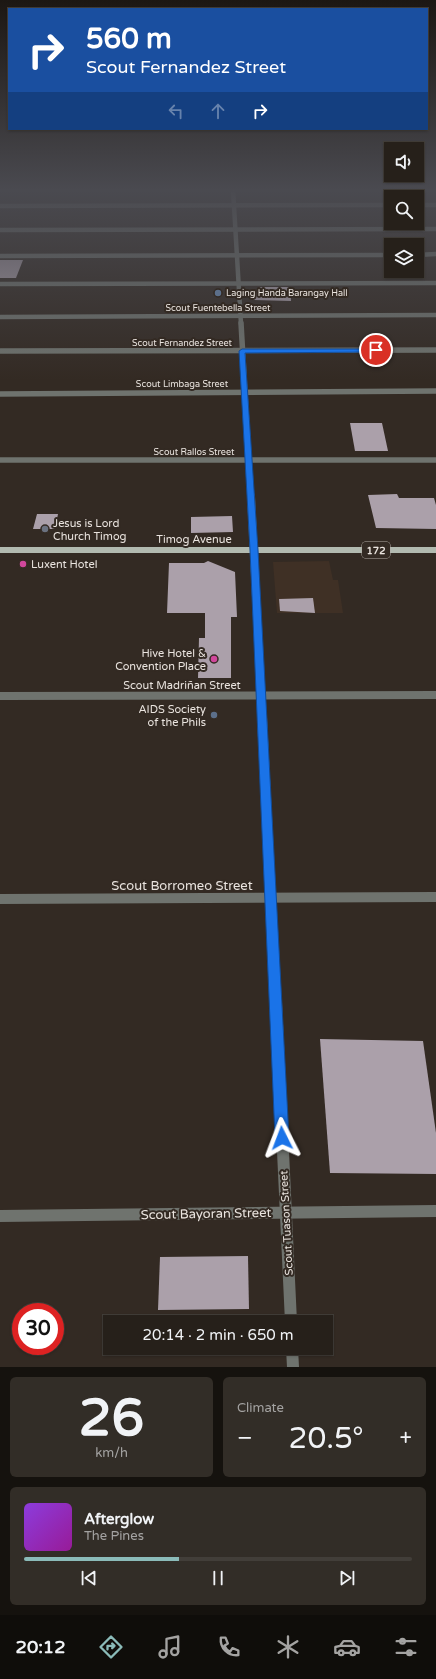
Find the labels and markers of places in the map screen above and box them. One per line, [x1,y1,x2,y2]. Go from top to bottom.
marker: Laging Handa Barangay Hall [213,288,223,298]
place label: Laging Handa Barangay Hall [226,288,348,299]
pin [359,333,393,367]
place label: Jesus is Lord Church Timog [53,517,127,543]
marker: Jesus is Lord Church Timog [40,524,50,534]
place label: Luxent Hotel [31,558,97,571]
marker: Luxent Hotel [18,559,28,569]
place label: Hive Hotel & Convention Place [115,647,206,673]
marker: Hive Hotel & Convention Place [209,654,219,664]
place label: AIDS Society of the Phils [138,703,206,729]
marker: AIDS Society of the Phils [209,710,219,720]

